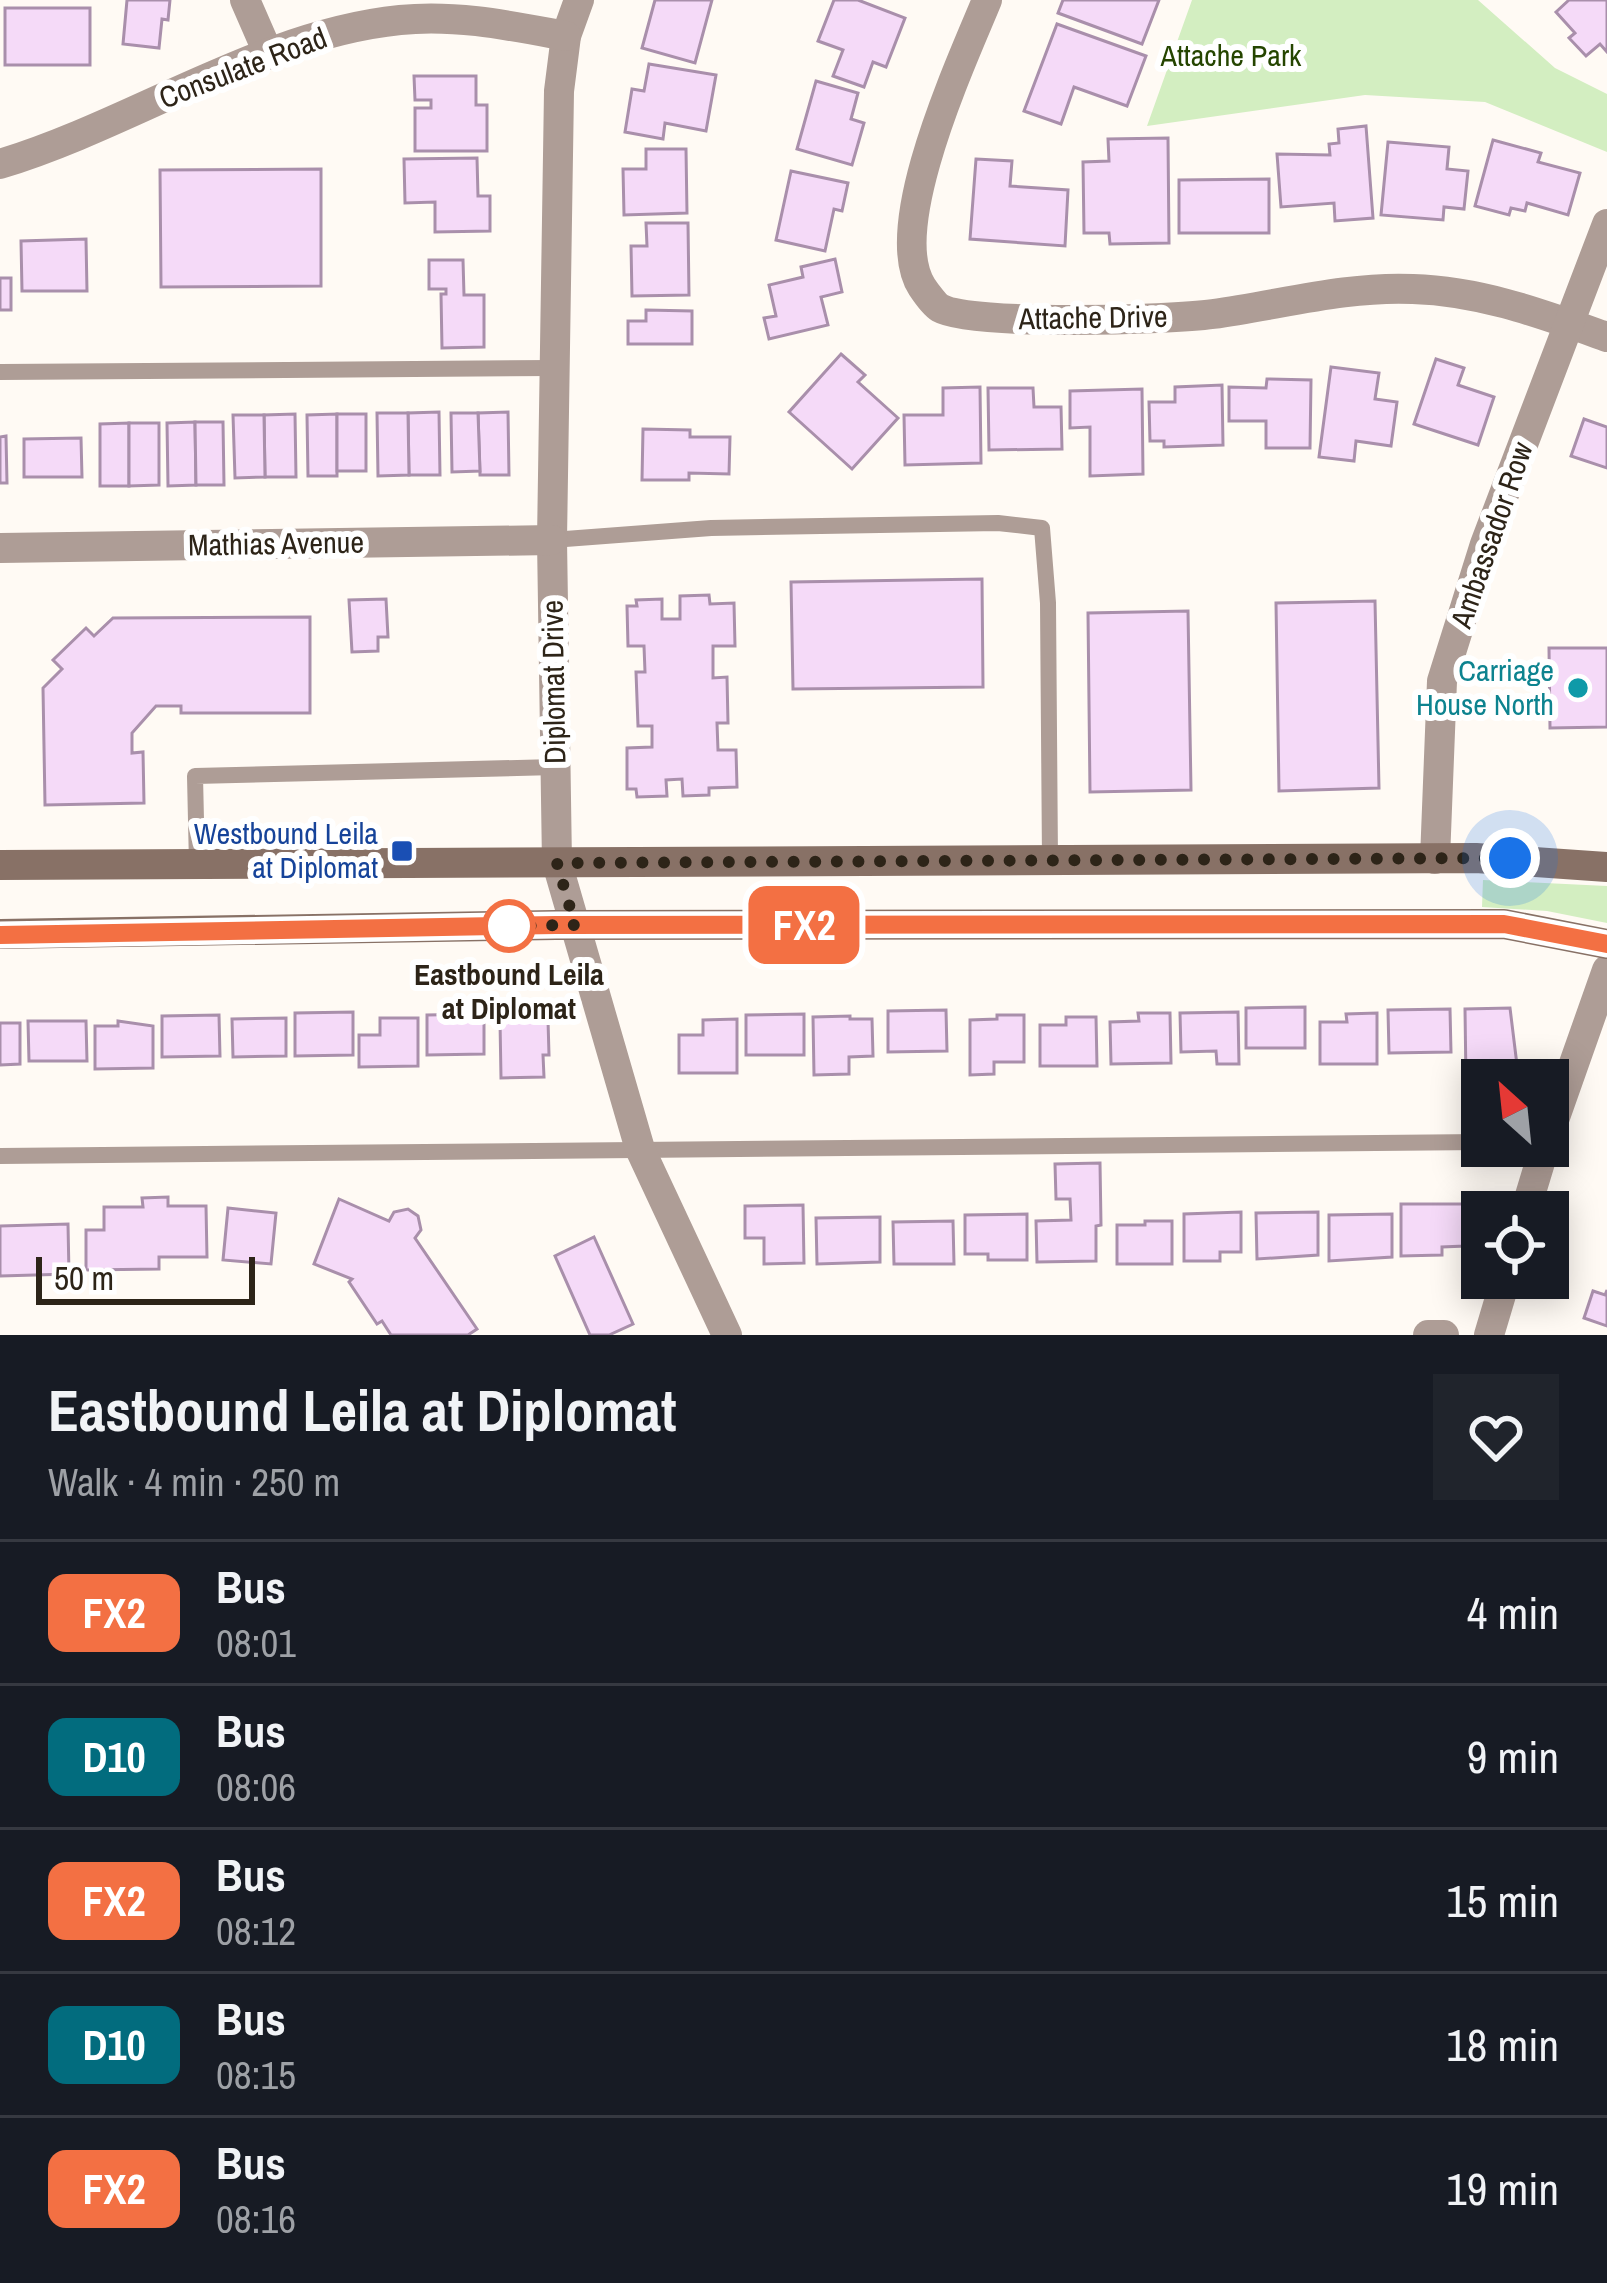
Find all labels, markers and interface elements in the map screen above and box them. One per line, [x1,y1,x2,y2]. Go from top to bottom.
street label: Consulate Road [153,17,332,117]
park label: Attache Park [1160,35,1302,75]
street label: Attache Drive [1017,296,1168,338]
street label: Ambassador Row [1440,436,1542,634]
street label: Mathias Avenue [188,521,364,565]
street label: Diplomat Drive [532,600,574,764]
place label: Carriage House North [1416,650,1554,724]
marker: Carriage House North [1565,675,1591,701]
place label: Westbound Leila at Diplomat [194,813,378,887]
your location [1480,828,1540,888]
marker: Westbound Leila at Diplomat [389,838,415,864]
line badge: FX2 [735,886,873,964]
text: FX2 [772,897,836,953]
marker: Eastbound Leila at Diplomat [484,901,534,951]
place label: Eastbound Leila at Diplomat [414,954,604,1028]
north arrow [1461,1059,1569,1167]
map controls [1461,1059,1569,1299]
button: locate [1461,1191,1569,1299]
scale bar [36,1251,255,1304]
text: 50 m [54,1256,114,1300]
text: Eastbound Leila at Diplomat [48,1372,677,1449]
button: heart [1433,1374,1559,1500]
text: Walk · 4 min · 250 m [48,1456,340,1508]
text: Bus [216,1556,286,1617]
text: 4 min [1467,1582,1559,1643]
text: FX2 [82,1585,146,1641]
text: 08:01 [216,1617,296,1669]
text: Bus [216,1700,286,1761]
text: 9 min [1467,1726,1559,1787]
text: D10 [82,1729,146,1785]
text: 08:06 [216,1761,296,1813]
text: Bus [216,1844,286,1905]
text: 15 min [1446,1870,1559,1931]
text: FX2 [82,1873,146,1929]
text: 08:12 [216,1905,296,1957]
text: Bus [216,1988,286,2049]
text: 18 min [1446,2014,1559,2075]
text: D10 [82,2017,146,2073]
text: 08:15 [216,2049,296,2101]
text: Bus [216,2132,286,2193]
text: 19 min [1446,2158,1559,2219]
text: FX2 [82,2161,146,2217]
text: 08:16 [216,2193,296,2245]

